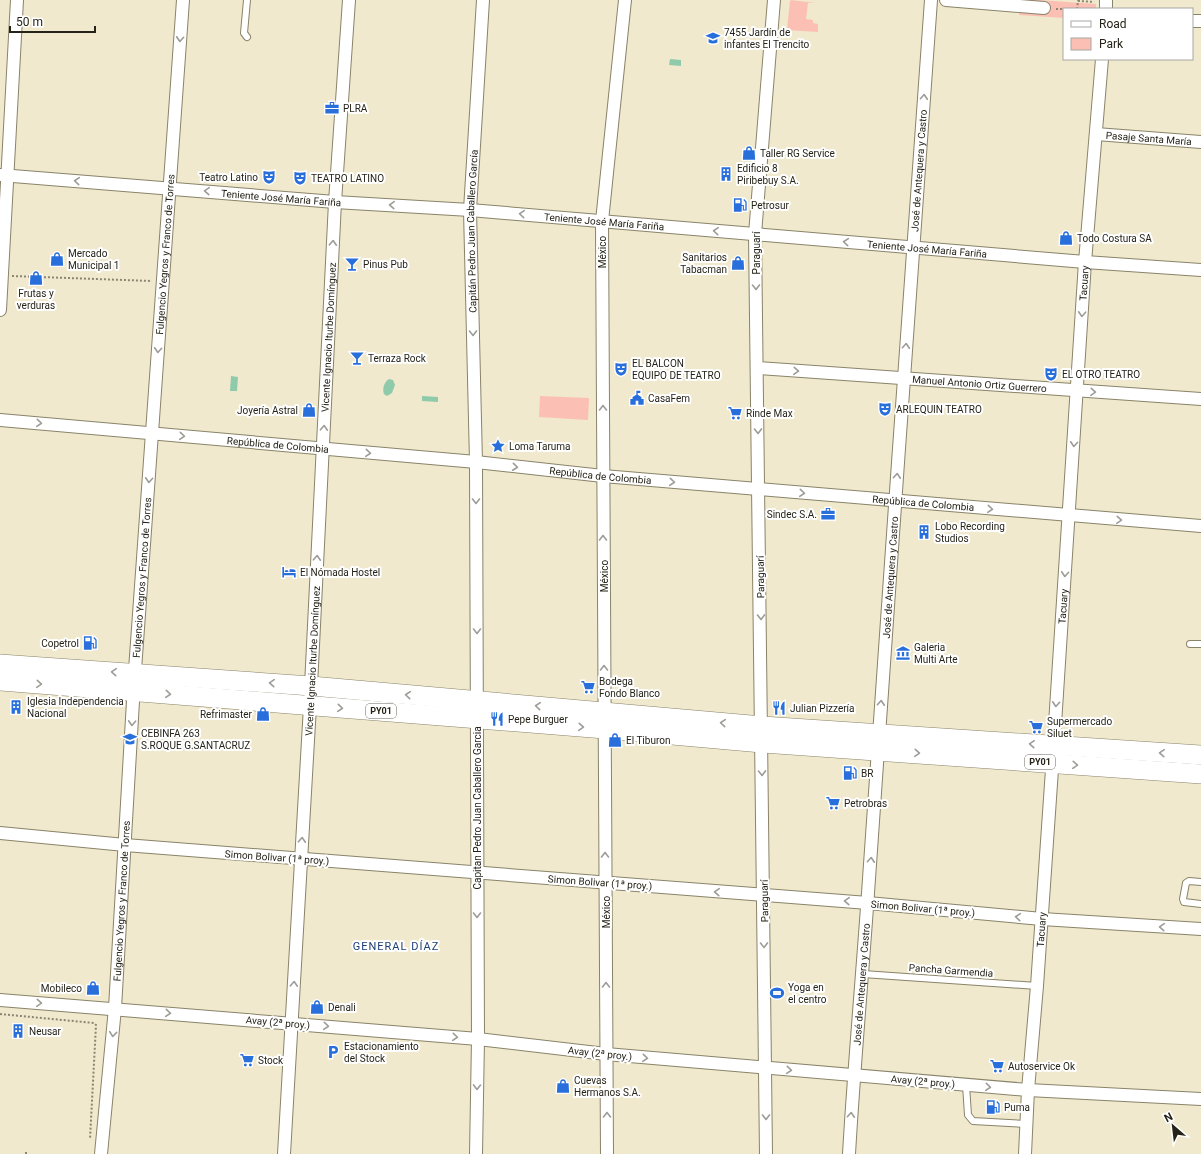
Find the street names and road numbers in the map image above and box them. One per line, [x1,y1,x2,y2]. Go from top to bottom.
street label: José de Antequera y Castro [909,109,929,232]
street label: Pasaje Santa María [1105,130,1192,147]
street label: Capitán Pedro Juan Caballero García [465,149,480,313]
street label: Fulgencio Yegros y Franco de Torres [154,174,177,335]
street label: Teniente José María Fariña [221,188,341,208]
street label: Teniente José María Fariña [544,211,665,232]
street label: Paraguarí [751,231,762,274]
street label: México [597,236,608,268]
street label: Teniente José María Fariña [866,239,988,260]
street label: Vicente Ignacio Iturbe Domínguez [320,262,338,412]
street label: Tacuary [1078,265,1091,301]
street label: Manuel Antonio Ortiz Guerrero [912,374,1047,394]
street label: República de Colombia [226,435,329,455]
street label: República de Colombia [549,465,652,486]
street label: República de Colombia [872,494,975,513]
street label: Fulgencio Yegros y Franco de Torres [131,497,153,658]
street label: José de Antequera y Castro [881,516,900,639]
street label: Paraguarí [755,555,766,598]
street label: México [599,560,610,592]
street label: Vicente Ignacio Iturbe Domínguez [303,586,322,736]
street label: Tacuary [1057,588,1070,624]
road number: PY01 [366,704,396,718]
street label: Capitan Pedro Juan Caballero Garcia [472,726,483,890]
road number: PY01 [1025,755,1055,769]
street label: Fulgencio Yegros y Franco de Torres [112,820,132,981]
street label: Simon Bolivar (1ª proy.) [224,848,330,868]
street label: Simon Bolivar (1ª proy.) [547,873,653,893]
street label: Paraguarí [759,879,770,922]
street label: México [601,896,612,928]
street label: Simon Bolivar (1ª proy.) [870,898,976,920]
street label: Tacuary [1035,911,1048,948]
street label: José de Antequera y Castro [851,923,872,1046]
street label: Pancha Garmendia [908,962,994,979]
street label: Avay (2ª proy.) [245,1014,311,1032]
street label: Avay (2ª proy.) [567,1045,633,1063]
street label: Avay (2ª proy.) [890,1073,956,1091]

